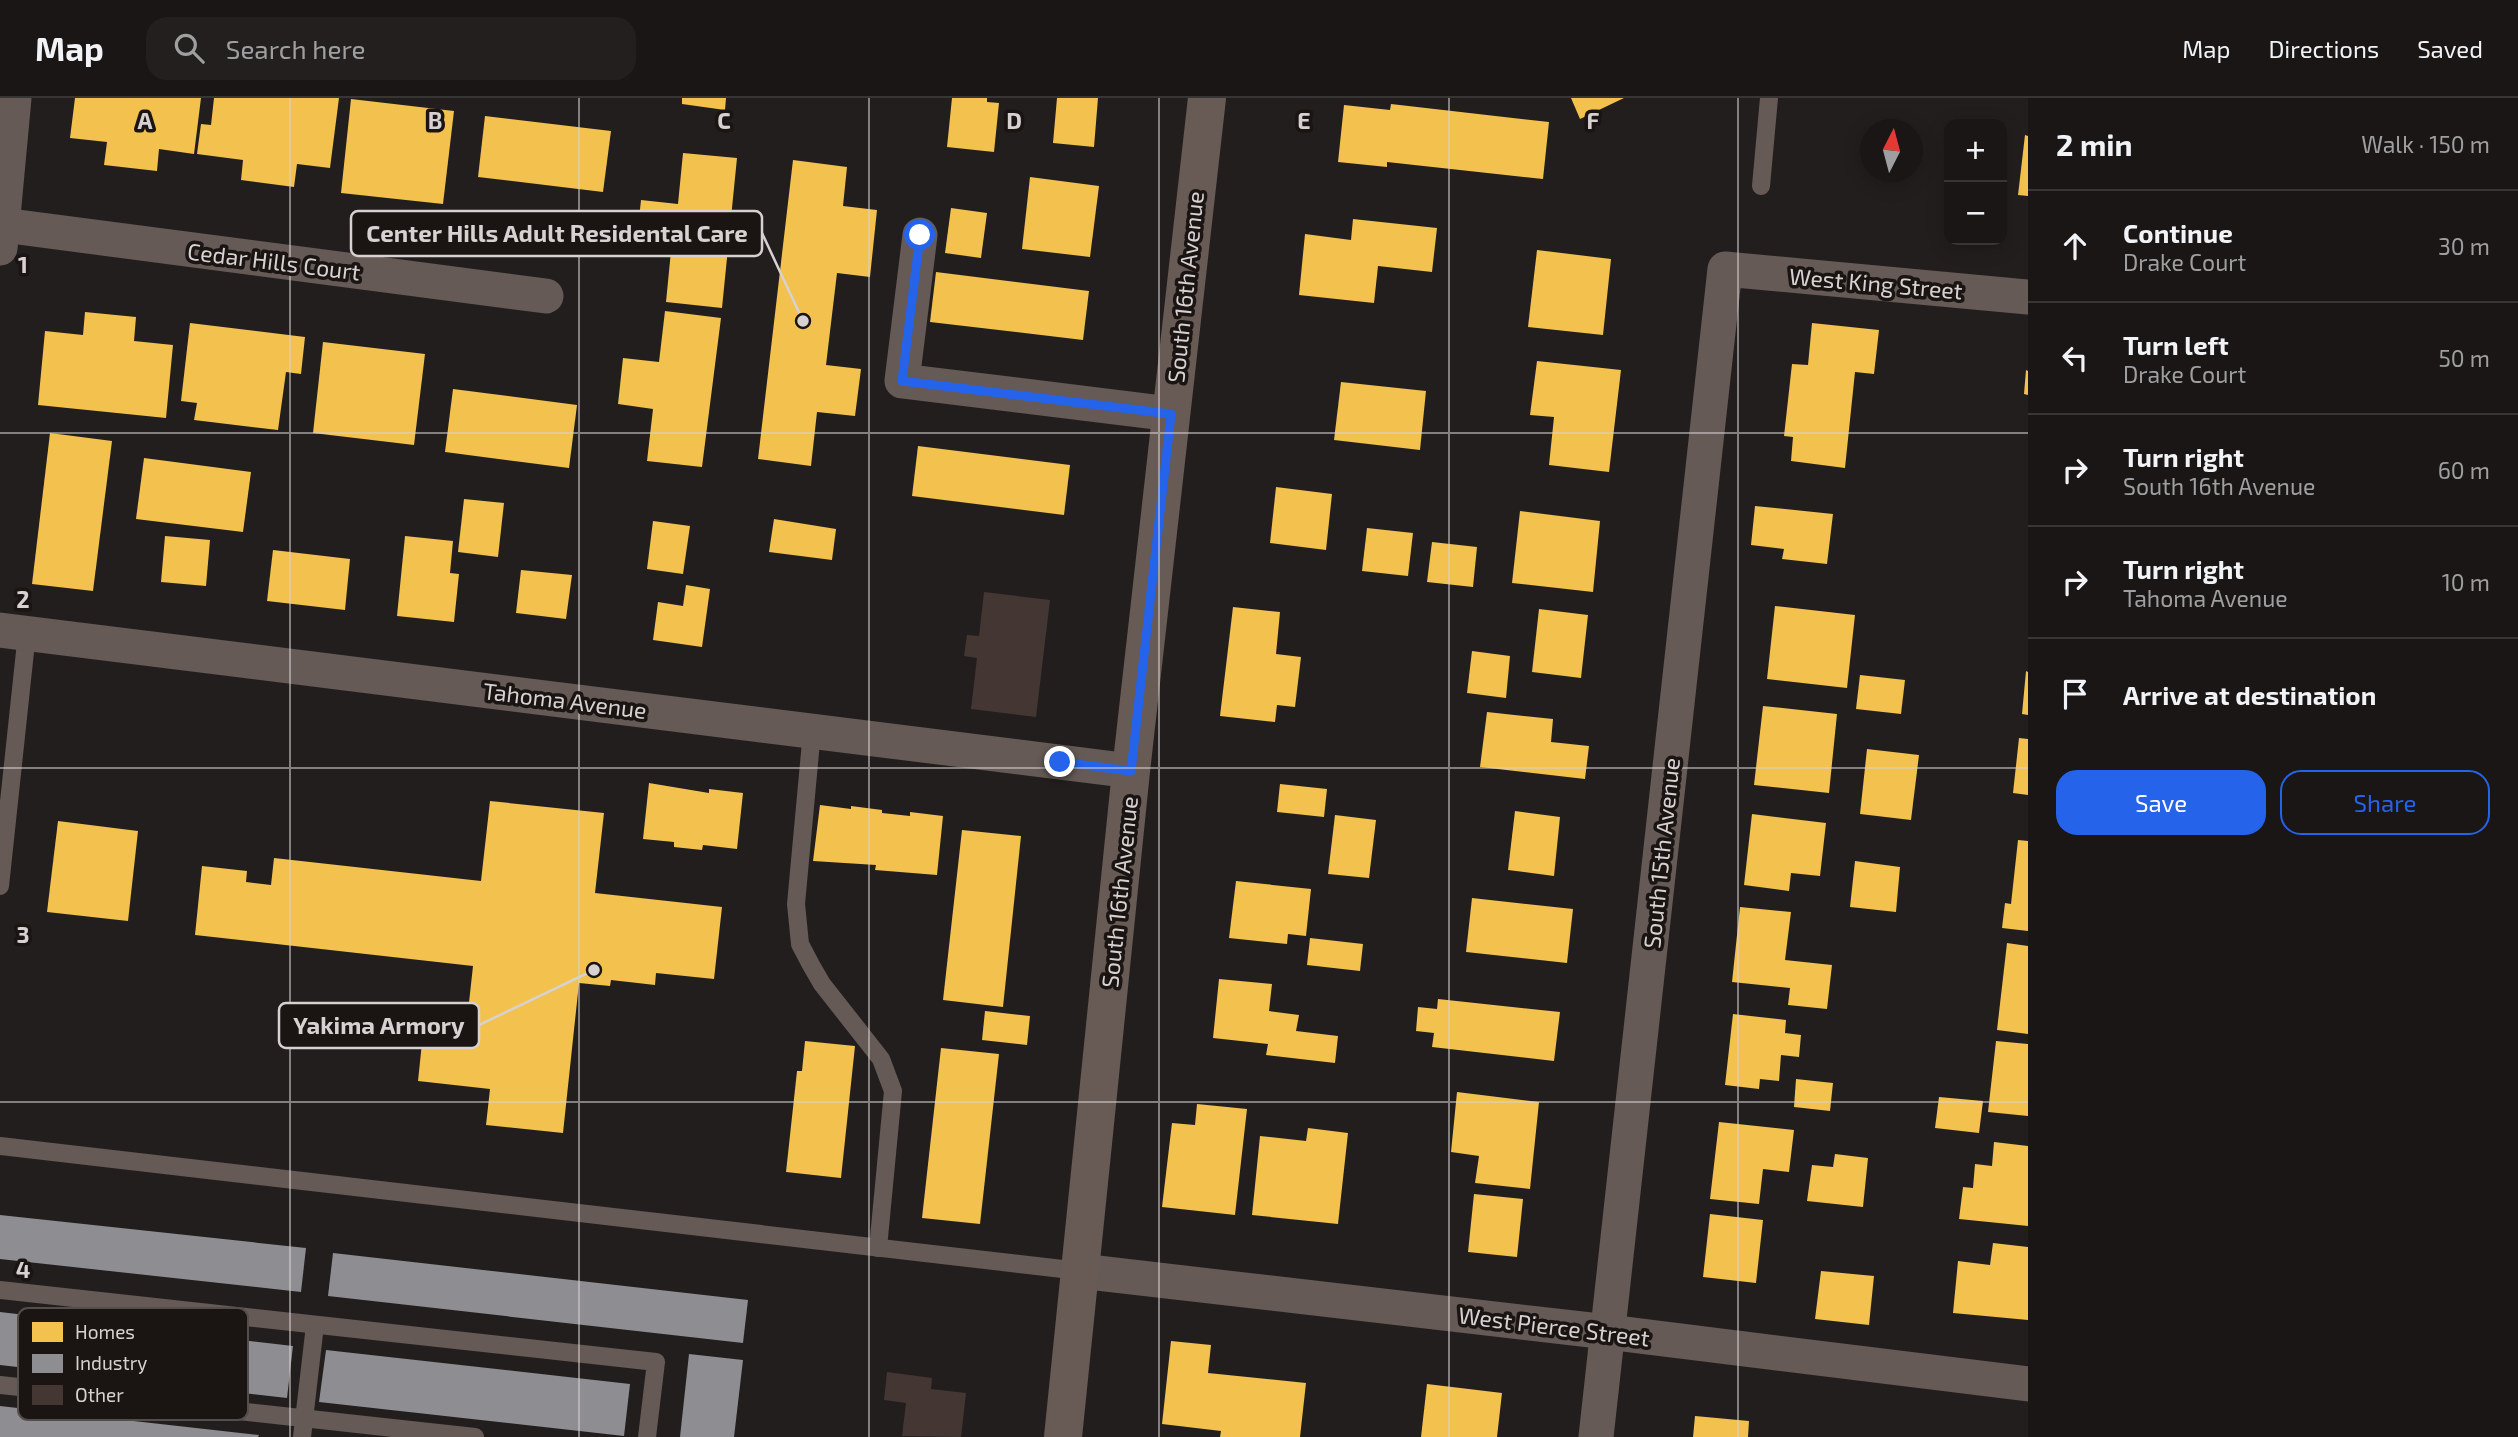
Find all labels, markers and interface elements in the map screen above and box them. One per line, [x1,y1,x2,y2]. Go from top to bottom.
search box [146,17,636,80]
text: Map [35,28,104,68]
icon: search [170,29,208,67]
text: Search here [226,33,365,64]
text: Map [2182,34,2230,63]
text: Directions [2268,34,2379,63]
text: Saved [2417,34,2483,63]
text: A [137,106,153,134]
text: B [428,106,442,134]
text: C [717,106,731,134]
text: D [1006,106,1022,134]
text: E [1297,106,1311,134]
text: F [1587,106,1600,134]
north arrow [1860,119,1923,182]
map controls [1944,119,2007,245]
button: + [1944,119,2007,182]
text: 2 min [2056,126,2133,162]
text: Walk · 150 m [2361,130,2490,158]
button: − [1944,182,2007,245]
street label: South 16th Avenue [1161,190,1209,384]
callout: Center Hills Adult Residental Care [351,211,762,256]
text: Continue [2123,217,2233,248]
text: Center Hills Adult Residental Care [366,218,748,247]
route start [904,219,935,250]
icon: ahead [2056,227,2094,265]
text: 30 m [2438,232,2490,260]
street label: Cedar Hills Court [186,237,362,286]
text: Drake Court [2123,248,2246,276]
text: 1 [18,250,28,278]
street label: West King Street [1788,261,1964,305]
text: Turn left [2123,329,2229,360]
icon: left [2056,339,2094,377]
text: 50 m [2439,344,2490,372]
text: Drake Court [2123,360,2246,388]
text: Turn right [2123,441,2244,472]
icon: right [2056,451,2094,489]
text: 60 m [2438,456,2490,484]
text: South 16th Avenue [2123,472,2315,500]
text: Turn right [2123,553,2244,584]
icon: right [2056,563,2094,601]
text: 10 m [2442,568,2490,596]
text: Tahoma Avenue [2123,584,2288,612]
text: 2 [16,585,30,613]
icon: arrive [2056,675,2094,713]
street label: Tahoma Avenue [482,676,648,724]
text: Arrive at destination [2123,679,2376,710]
route end [1044,746,1075,777]
street label: South 15th Avenue [1637,756,1685,950]
button: Save [2056,770,2266,835]
button: Share [2280,770,2490,835]
street label: South 16th Avenue [1095,795,1143,989]
text: 3 [16,920,30,948]
callout: Yakima Armory [279,1003,479,1048]
text: Yakima Armory [293,1010,465,1039]
text: 4 [16,1255,30,1283]
street label: West Pierce Street [1457,1300,1651,1352]
legend [18,1308,248,1420]
text: Homes [75,1320,135,1343]
text: Industry [75,1351,147,1374]
text: Other [75,1383,124,1406]

